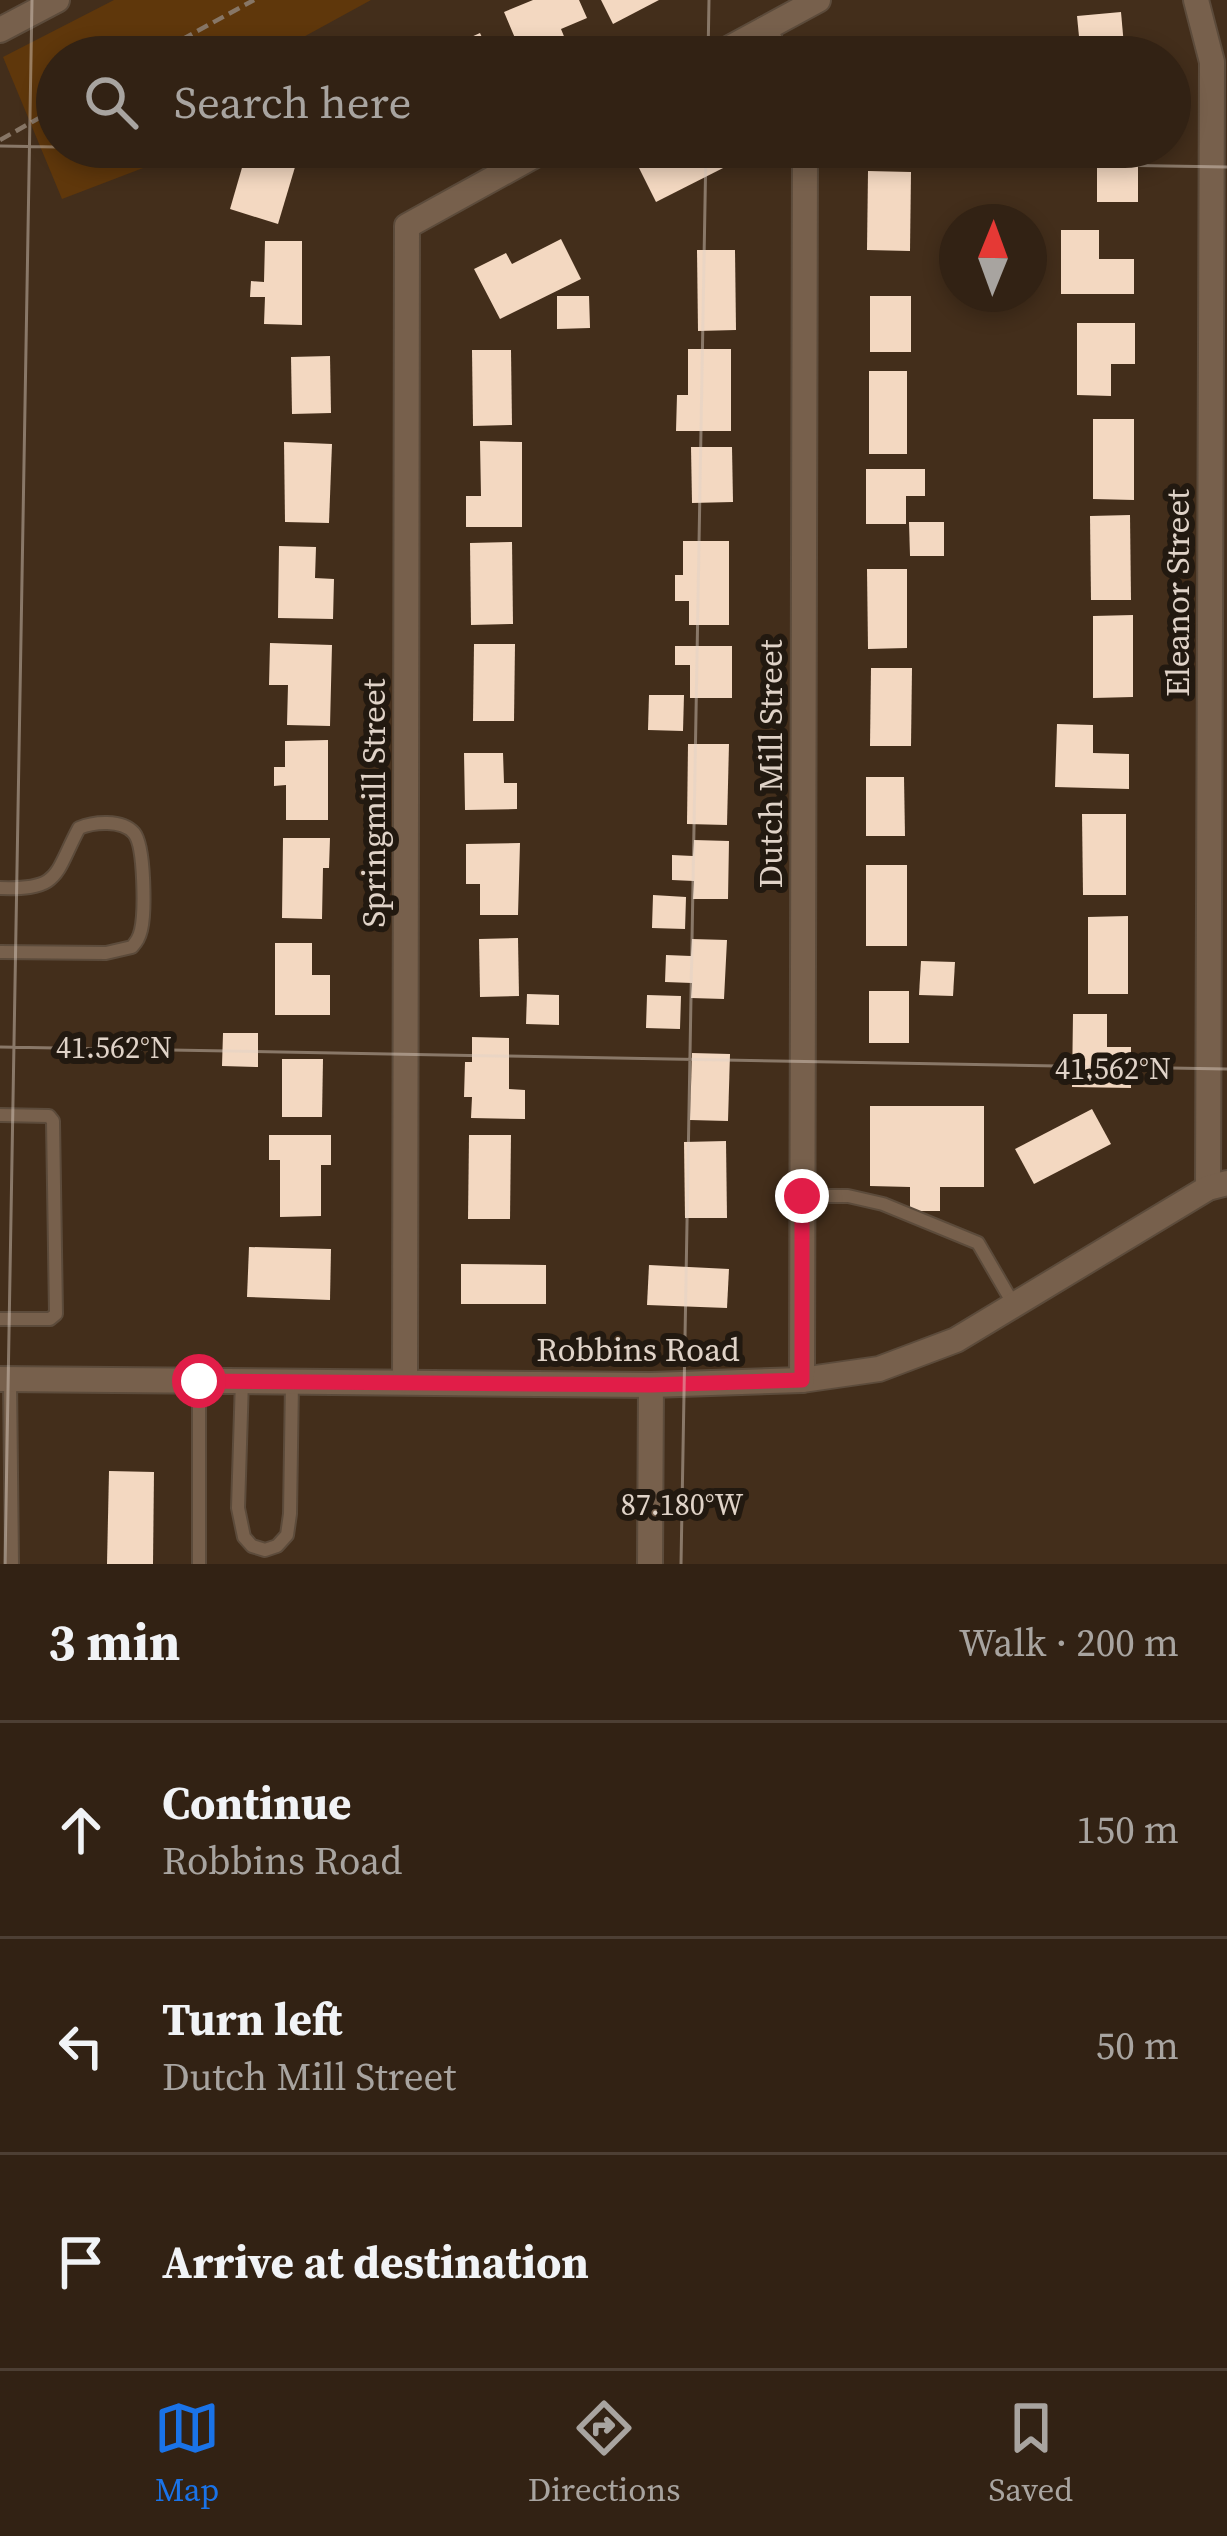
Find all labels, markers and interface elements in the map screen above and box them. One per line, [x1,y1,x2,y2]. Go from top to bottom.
search box [36,36,1191,168]
icon: search [78,69,144,135]
text: Search here [174,71,411,133]
north arrow [939,204,1047,312]
street label: Eleanor Street [1155,489,1200,697]
street label: Dutch Mill Street [748,639,793,888]
street label: Springmill Street [351,678,396,927]
text: 41.562°N [56,1027,172,1068]
text: 41.562°N [1055,1048,1171,1089]
route end [775,1169,829,1223]
street label: Robbins Road [536,1327,740,1372]
route start [172,1354,226,1408]
text: 87.180°W [621,1484,743,1525]
text: 3 min [48,1607,180,1677]
text: Walk · 200 m [959,1616,1179,1669]
text: Continue [162,1772,351,1834]
icon: ahead [48,1797,114,1863]
text: 150 m [1076,1803,1179,1856]
text: Robbins Road [162,1834,402,1887]
text: Turn left [162,1988,342,2050]
icon: left [48,2013,114,2079]
text: 50 m [1096,2019,1179,2072]
text: Dutch Mill Street [162,2050,456,2103]
icon: arrive [48,2229,114,2295]
text: Arrive at destination [162,2231,589,2293]
tab: Map [154,2395,220,2512]
tab: Directions [528,2395,681,2512]
tab: Saved [988,2395,1073,2512]

